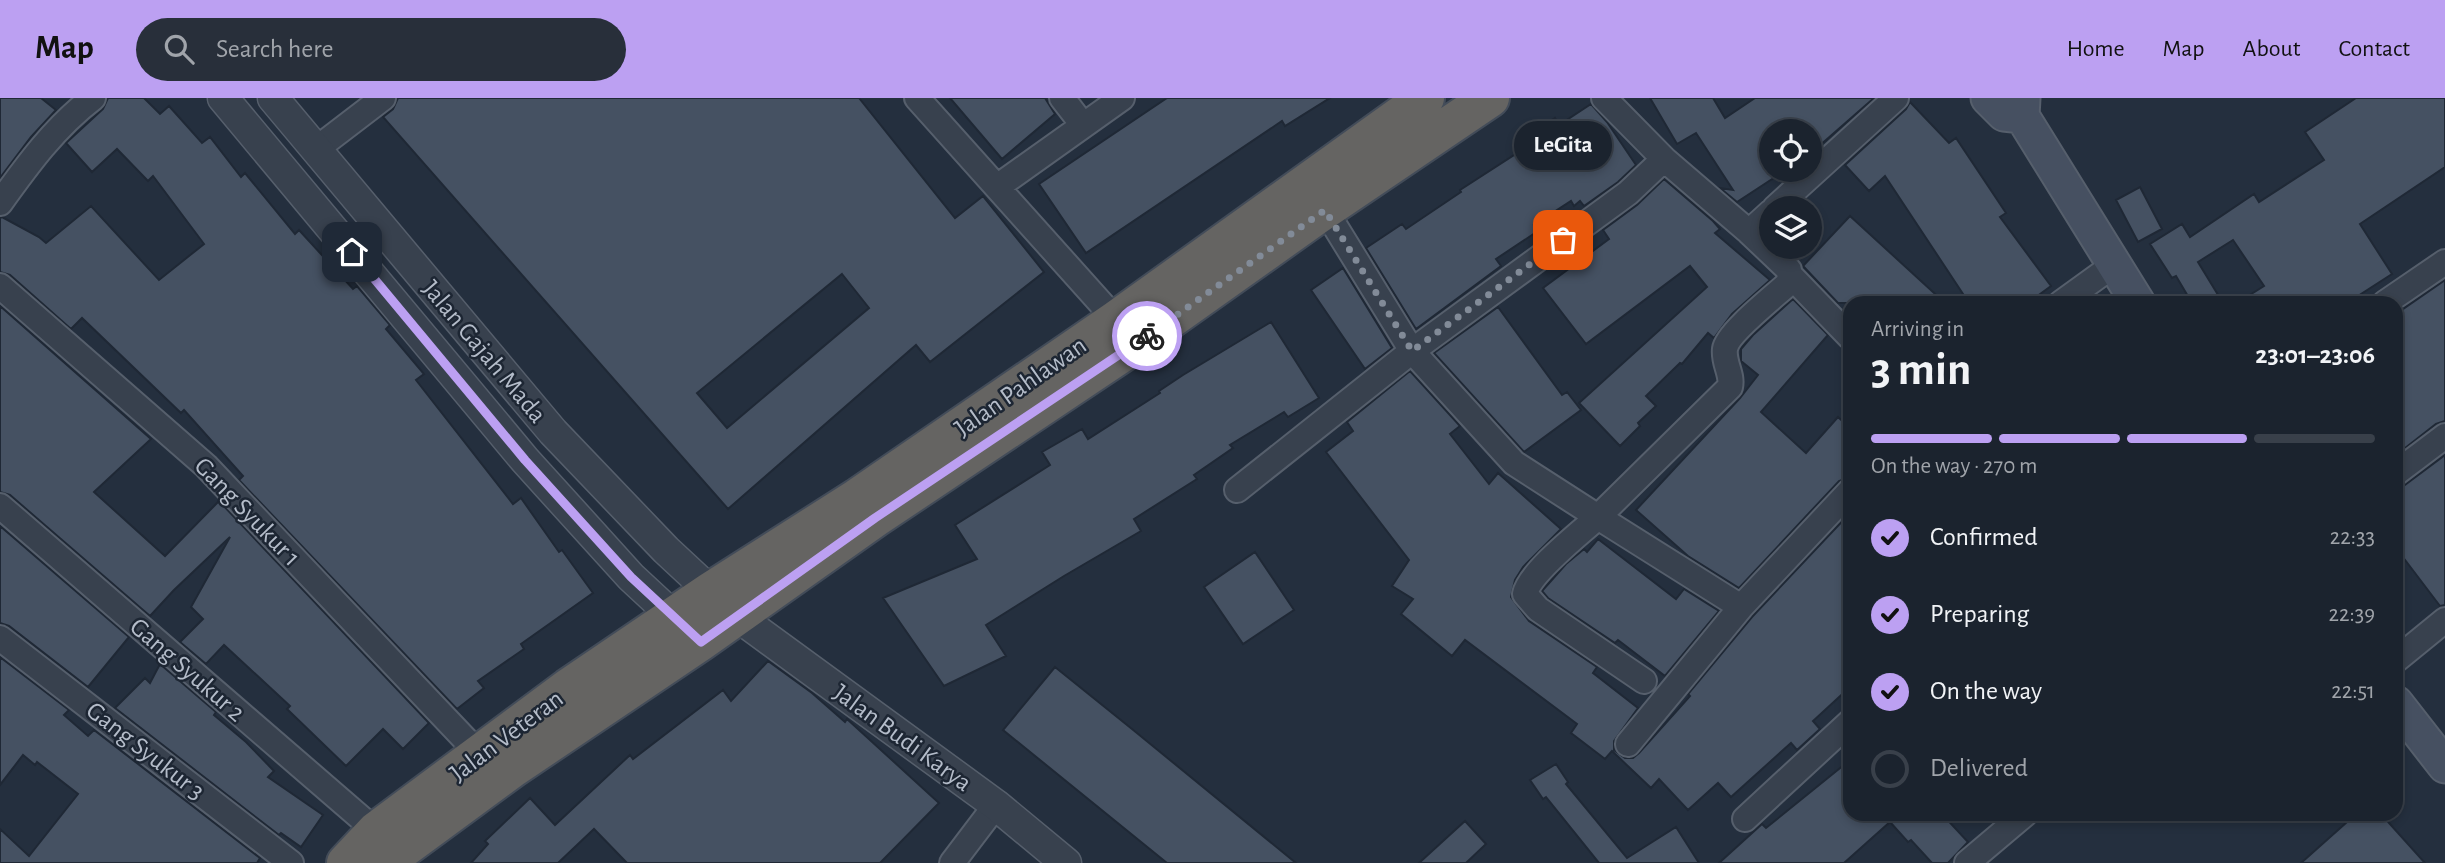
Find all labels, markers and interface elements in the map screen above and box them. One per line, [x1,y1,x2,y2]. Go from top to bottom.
search box [136,18,626,81]
icon: search [160,30,198,68]
text: Map [35,32,94,65]
text: Search here [216,36,334,62]
text: Home [2067,37,2125,61]
text: Map [2163,37,2205,61]
text: About [2243,37,2300,61]
text: Contact [2338,37,2410,61]
map controls [1759,119,1822,259]
button: locate [1759,119,1822,182]
callout: LeGita [1514,121,1612,170]
text: LeGita [1533,134,1593,157]
button: layers [1759,196,1822,259]
pin [1533,210,1593,270]
icon: bag [1544,221,1582,259]
pin [322,222,382,282]
icon: home [333,233,371,271]
street label: Jalan Gajah Mada [417,275,551,428]
courier [1112,301,1182,371]
icon: bike [1128,317,1166,355]
text: Arriving in [1871,318,1964,341]
street label: Jalan Pahlawan [950,332,1091,442]
text: 23:01–23:06 [2255,342,2375,368]
text: 3 min [1871,347,1971,393]
street label: Gang Syukur 1 [189,452,305,571]
text: On the way · 270 m [1871,455,2038,478]
icon: check [1871,519,1909,557]
text: Confirmed [1930,524,2038,550]
text: 22:33 [2330,526,2375,549]
icon: check [1871,596,1909,634]
text: Preparing [1930,601,2029,627]
text: 22:39 [2329,603,2375,626]
street label: Gang Syukur 2 [125,613,250,727]
icon: check [1871,673,1909,711]
text: On the way [1930,678,2042,704]
street label: Jalan Budi Karya [829,679,976,796]
text: 22:51 [2331,680,2375,703]
street label: Jalan Veteran [445,685,568,787]
street label: Gang Syukur 3 [81,697,209,805]
text: Delivered [1930,755,2028,781]

